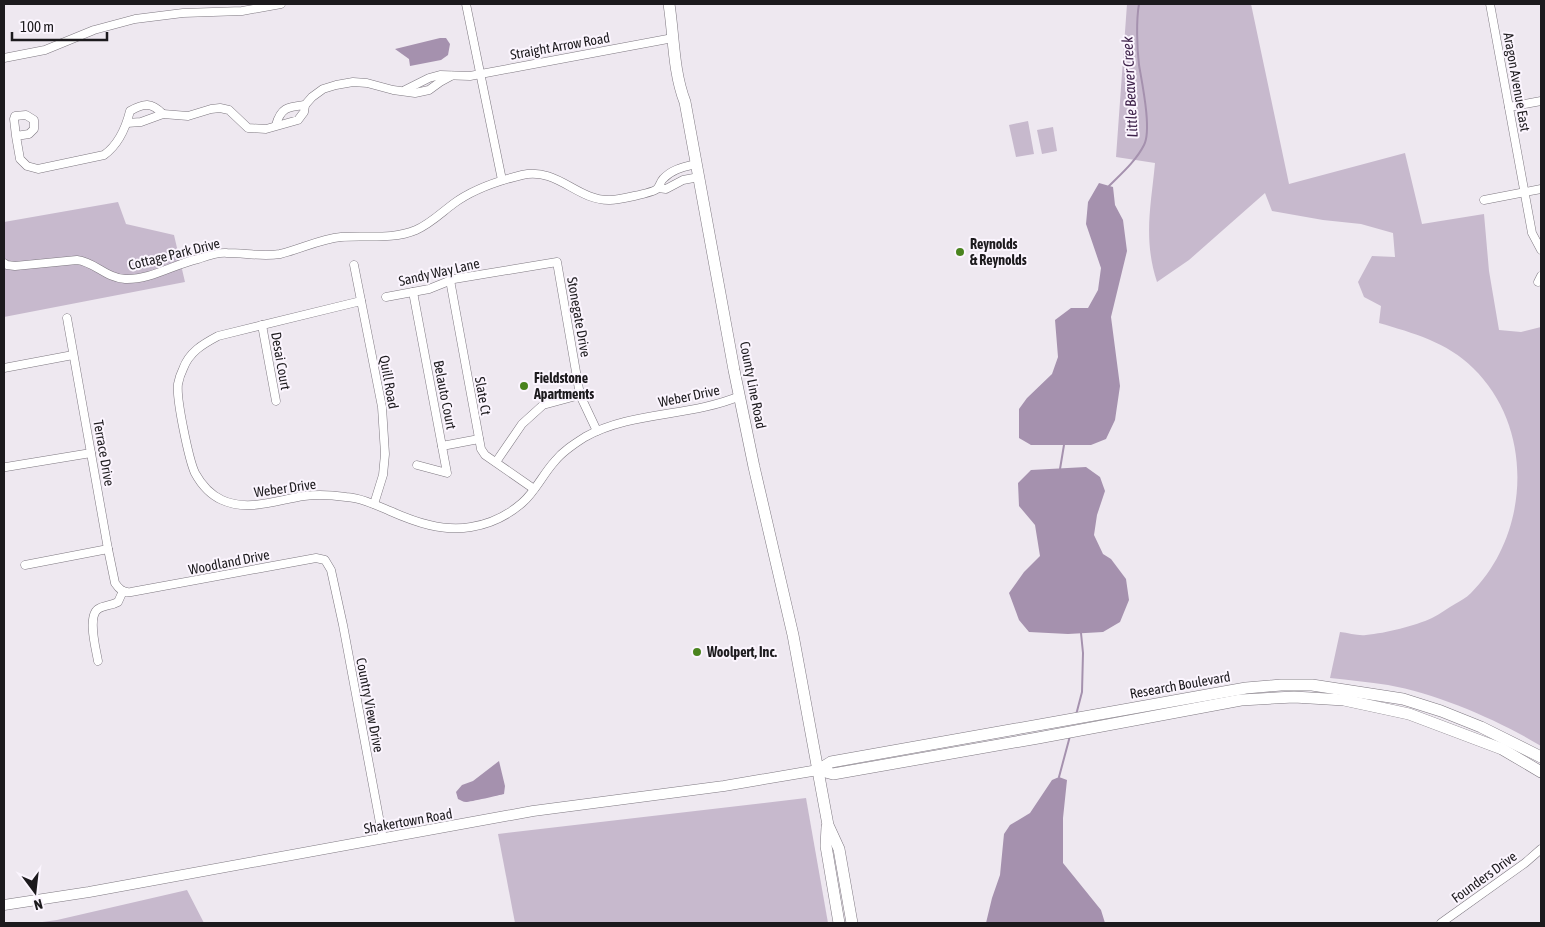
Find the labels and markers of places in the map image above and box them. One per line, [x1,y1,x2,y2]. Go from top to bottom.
place label: Reynolds & Reynolds [970,236,1027,268]
marker: Reynolds & Reynolds [954,246,966,258]
place label: Fieldstone Apartments [533,370,594,402]
marker: Fieldstone Apartments [518,380,530,392]
place label: Woolpert, Inc. [706,644,778,660]
marker: Woolpert, Inc. [691,646,703,658]

